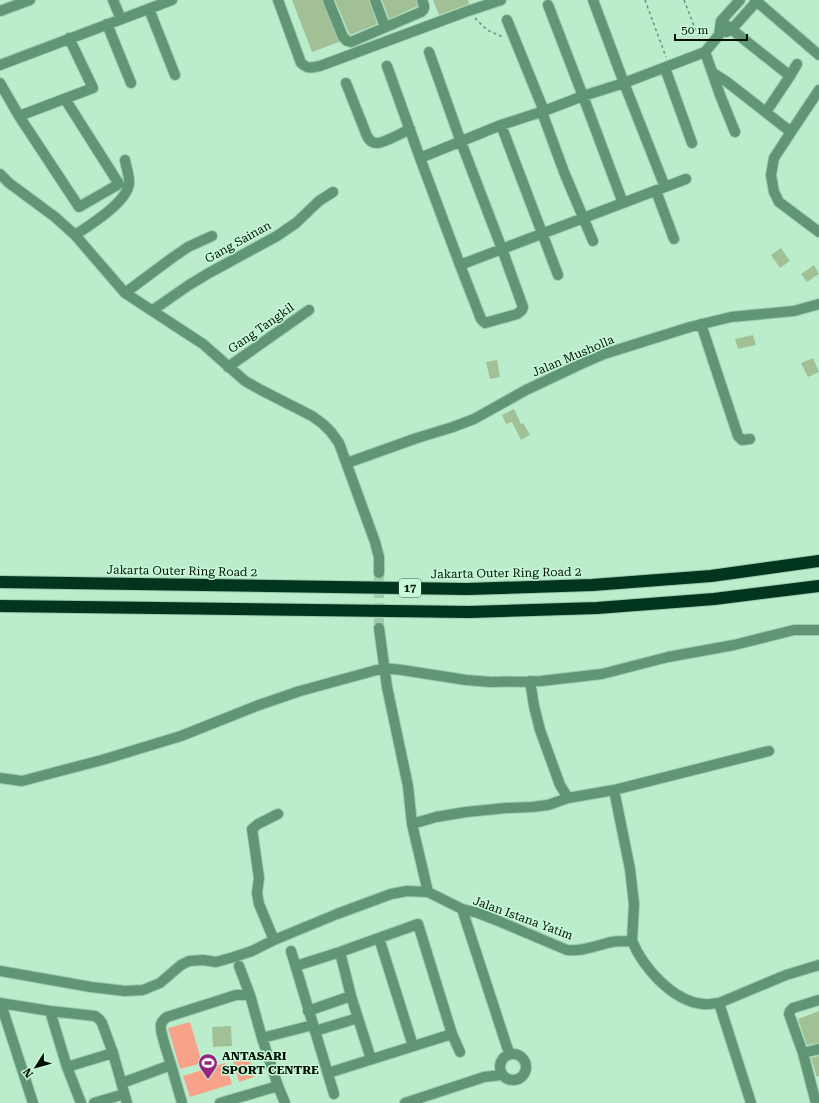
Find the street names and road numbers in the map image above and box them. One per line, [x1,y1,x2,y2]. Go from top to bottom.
street label: Gang Sainan [202,218,274,266]
street label: Gang Tangkil [225,300,297,356]
street label: Jalan Musholla [530,332,616,380]
street label: Jakarta Outer Ring Road 2 [107,563,258,579]
street label: Jakarta Outer Ring Road 2 [431,565,582,581]
road number: 17 [399,579,421,597]
street label: Jalan Istana Yatim [471,893,575,943]

